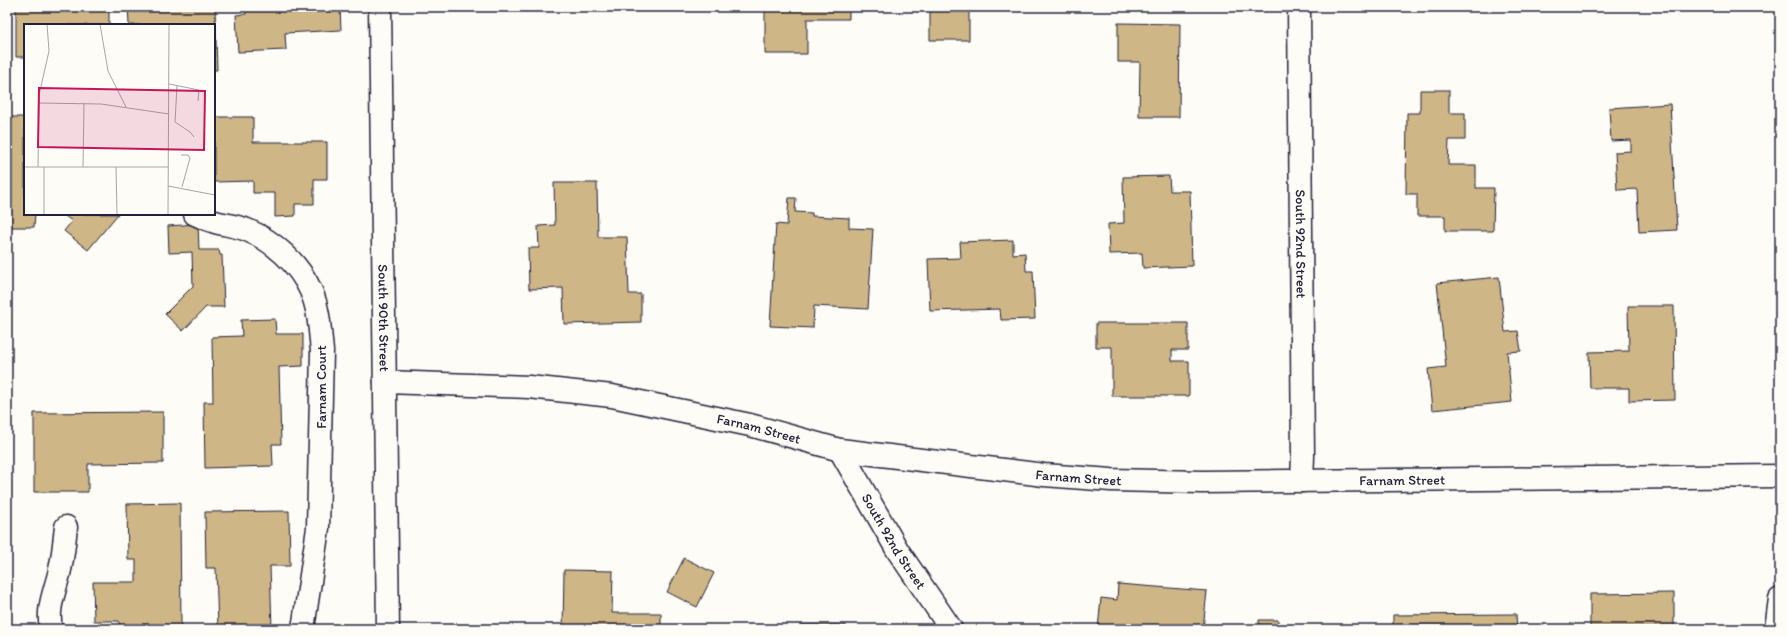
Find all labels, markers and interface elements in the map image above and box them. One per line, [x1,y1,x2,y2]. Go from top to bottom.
inset map [24,24,215,215]
street label: South 92nd Street [1292,189,1310,299]
street label: South 90th Street [375,264,393,372]
street label: Farnam Court [313,345,330,429]
street label: Farnam Street [715,410,803,447]
street label: Farnam Street [1035,466,1121,489]
street label: Farnam Street [1359,471,1445,489]
street label: South 92nd Street [858,490,930,592]

